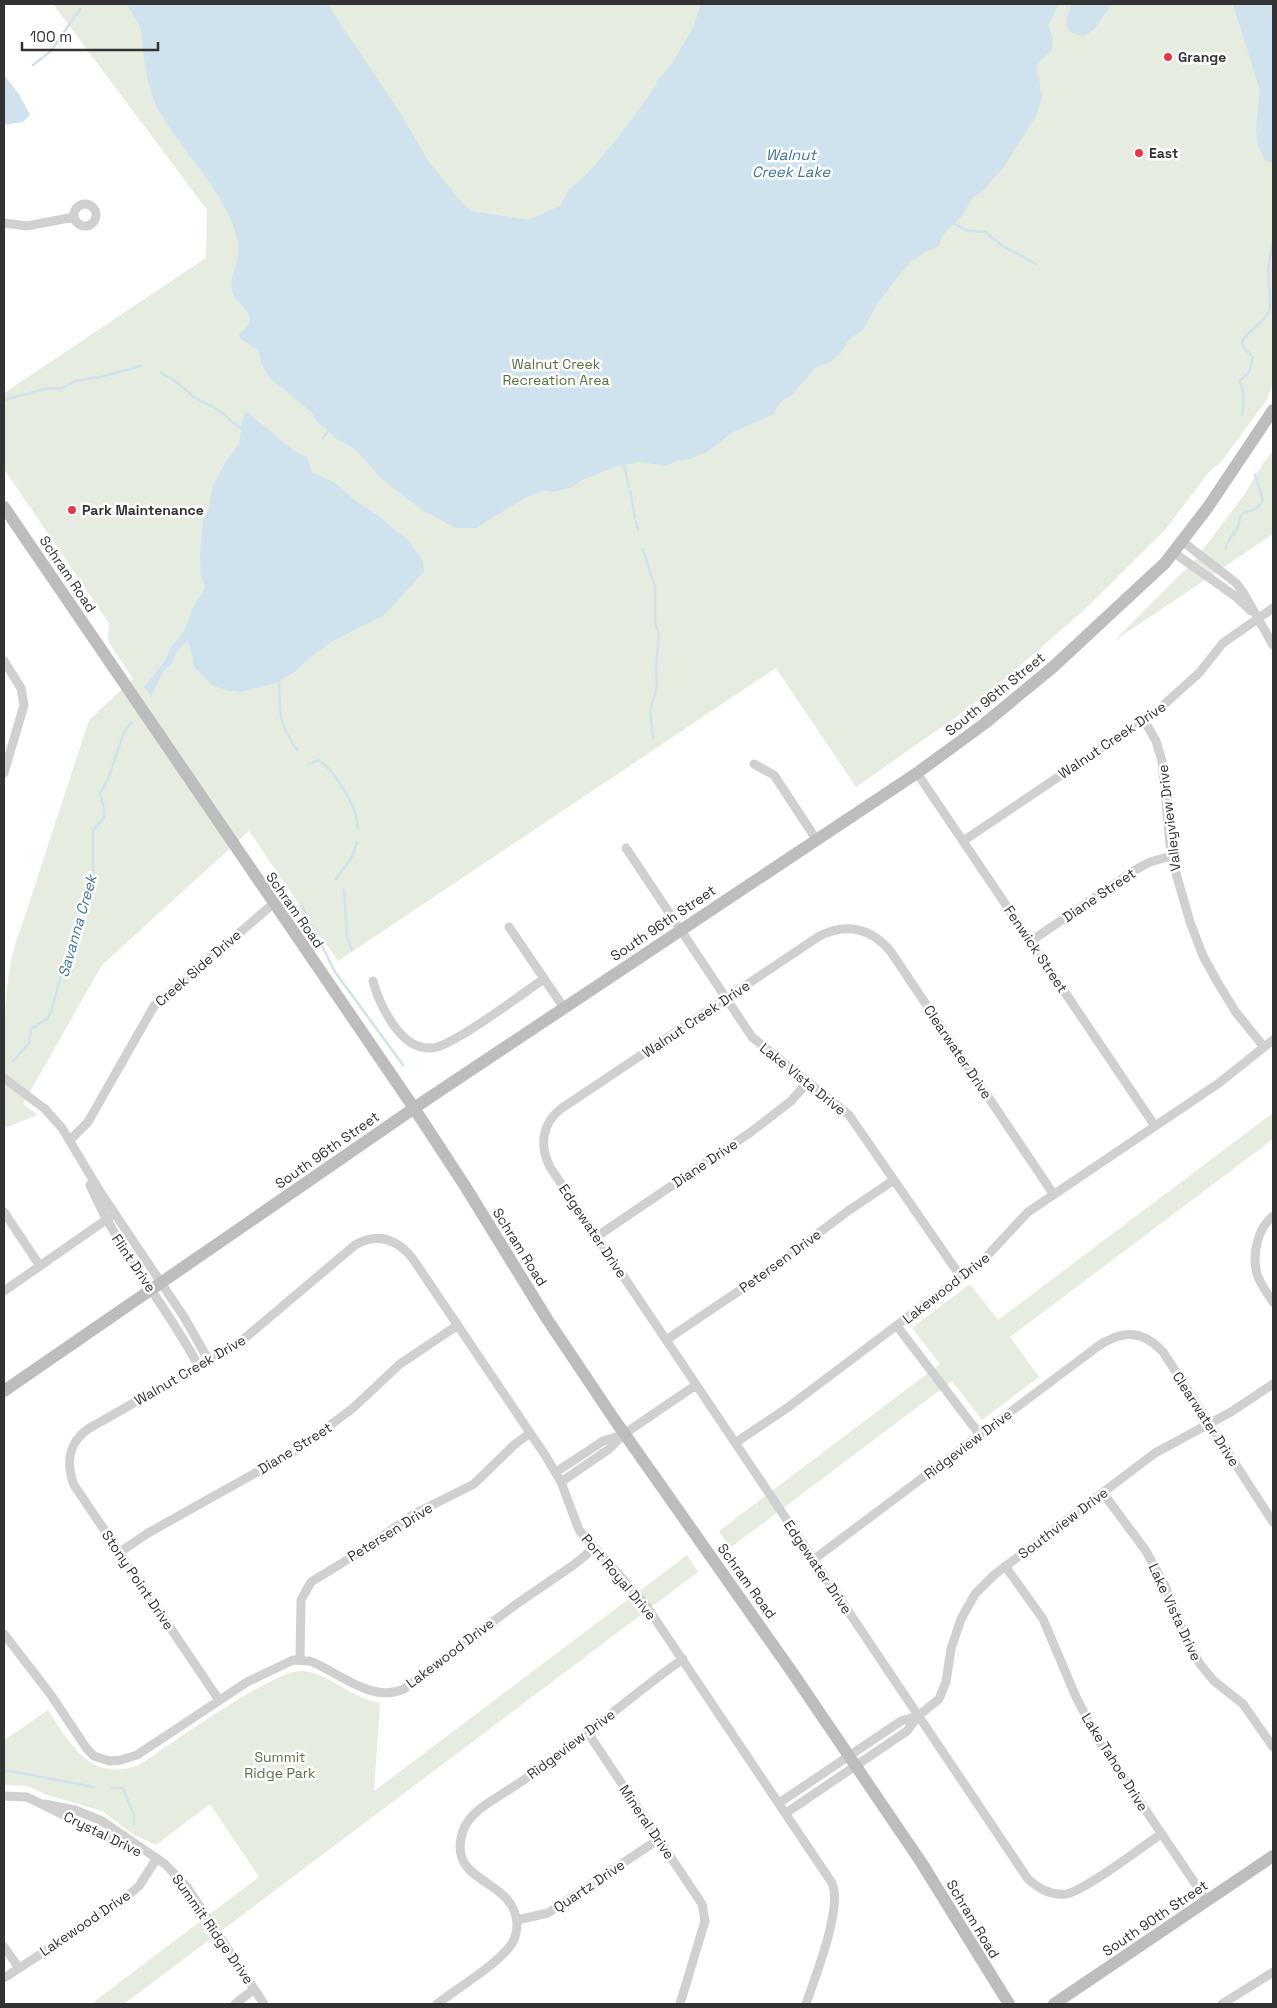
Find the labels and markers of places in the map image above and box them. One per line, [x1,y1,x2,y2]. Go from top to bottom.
place label: Grange [1178,48,1226,66]
marker: Grange [1162,51,1174,63]
place label: East [1149,144,1178,162]
marker: East [1133,147,1145,159]
place label: Park Maintenance [82,501,204,519]
marker: Park Maintenance [66,504,78,516]

